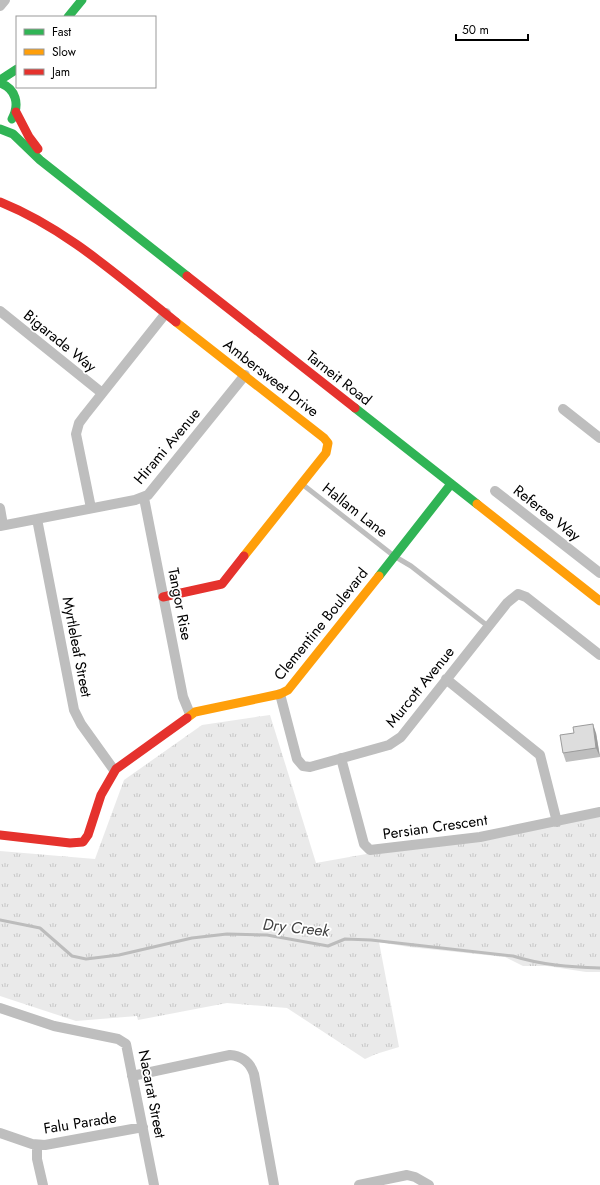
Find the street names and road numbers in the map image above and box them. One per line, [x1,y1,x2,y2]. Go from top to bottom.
street label: Bigarade Way [19,305,102,378]
street label: Ambersweet Drive [219,334,324,422]
street label: Tarneit Road [302,345,376,411]
street label: Hirami Avenue [128,403,206,489]
street label: Hallam Lane [318,477,393,543]
street label: Referee Way [509,480,586,547]
street label: Clementine Boulevard [269,563,373,685]
street label: Tangor Rise [162,566,198,642]
street label: Myrtleleaf Street [57,595,98,699]
street label: Murcott Avenue [380,642,460,732]
street label: Persian Crescent [381,809,489,845]
street label: Nacarat Street [133,1048,171,1140]
street label: Falu Parade [42,1106,118,1140]

